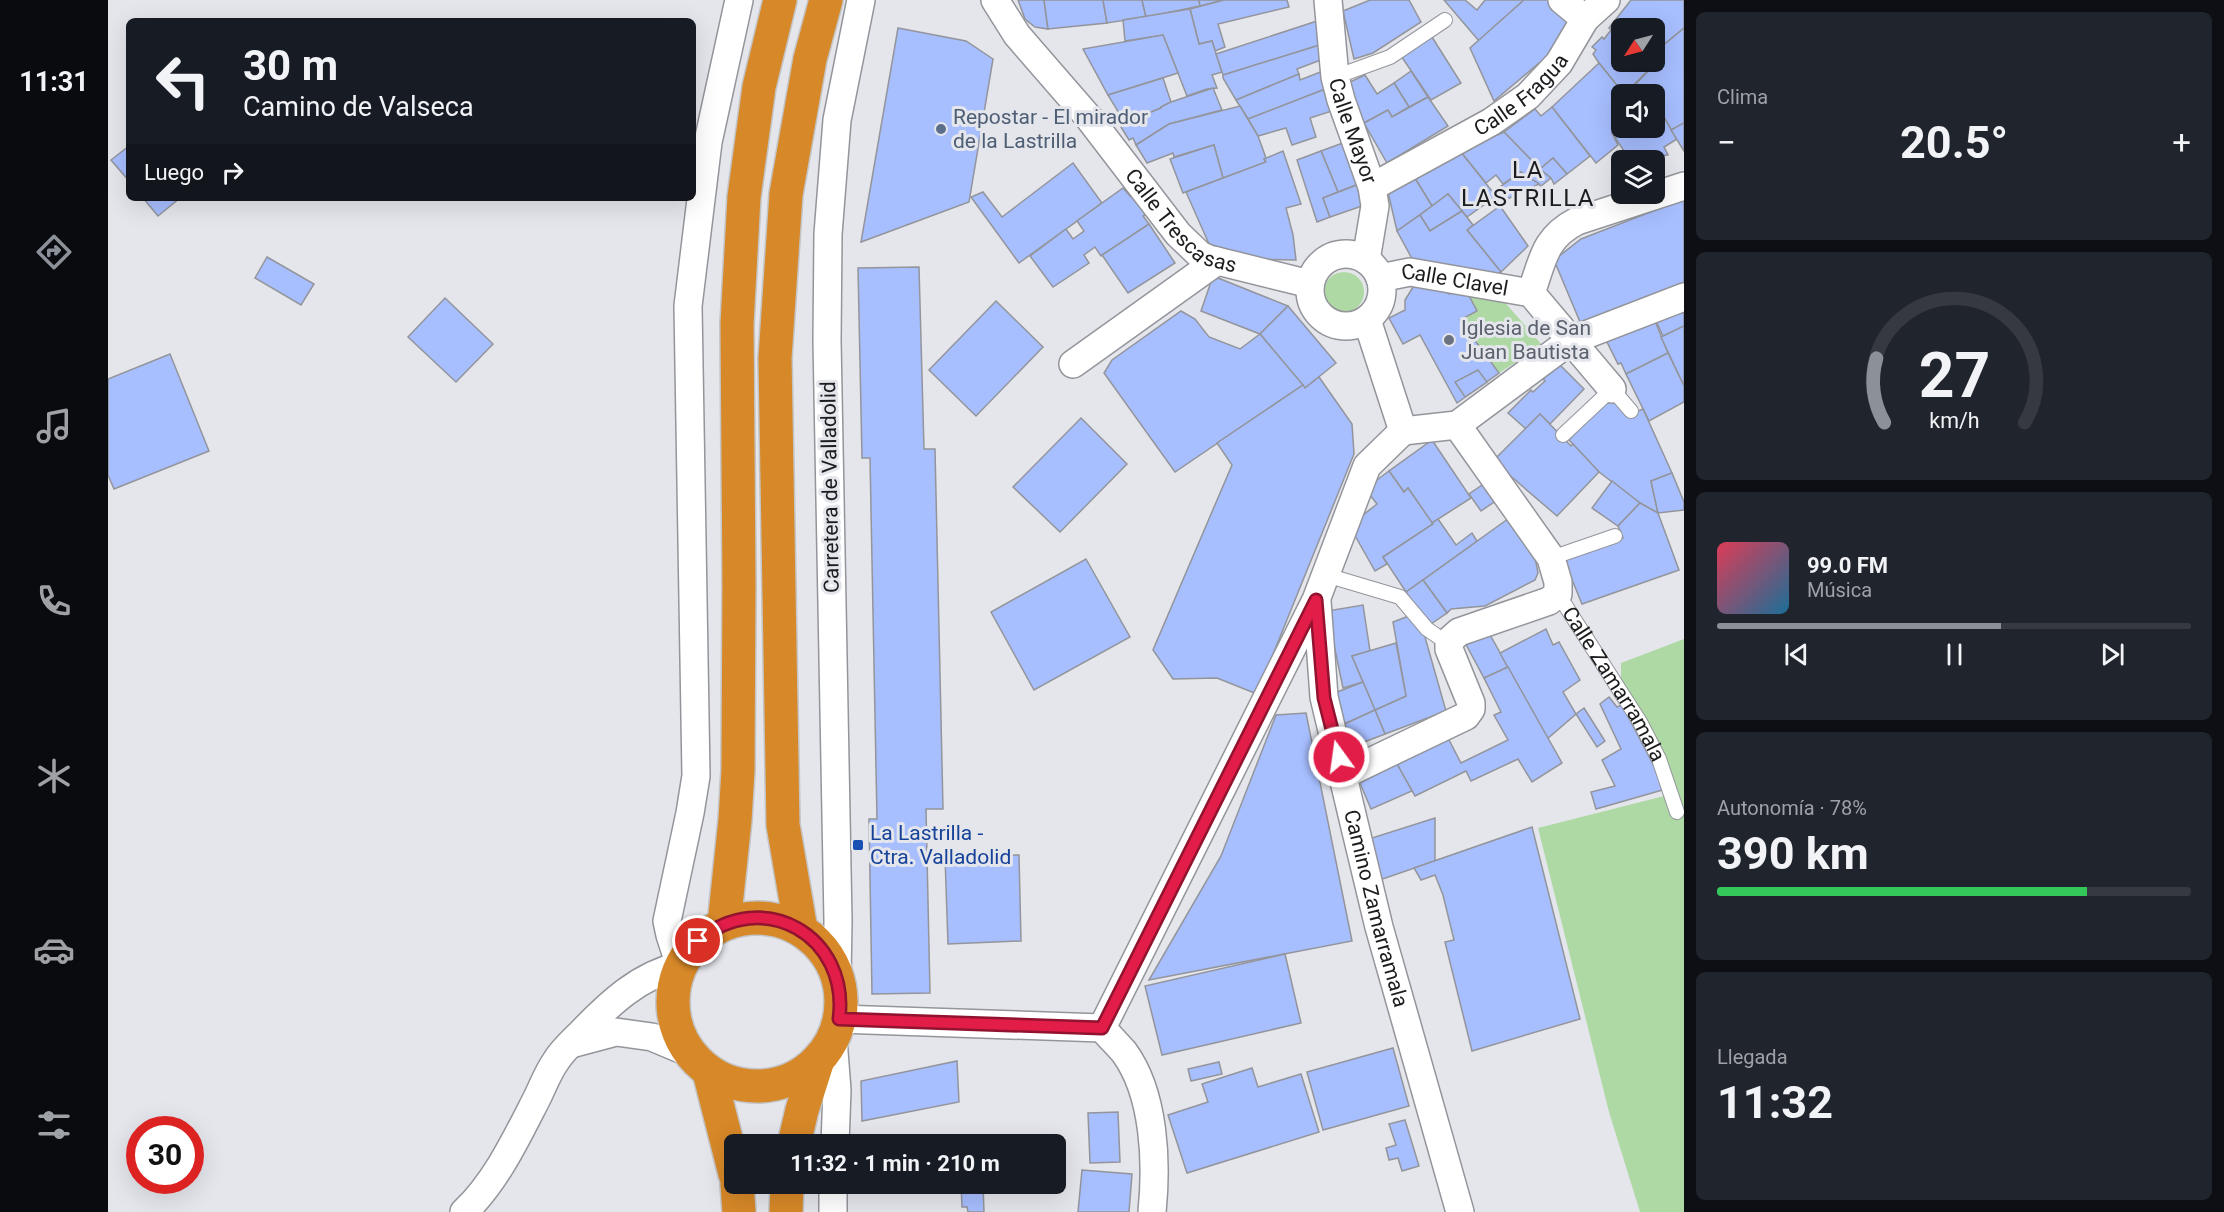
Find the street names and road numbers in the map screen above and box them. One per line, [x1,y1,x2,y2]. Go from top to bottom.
street label: Calle Fragua [1470,50,1573,141]
street label: Calle Mayor [1324,75,1382,187]
street label: Calle Trescasas [1120,164,1239,277]
street label: Calle Clavel [1399,259,1510,301]
street label: Carretera de Valladolid [816,381,844,593]
street label: Calle Zamarramala [1557,602,1670,765]
street label: Camino Zamarramala [1339,807,1413,1010]

